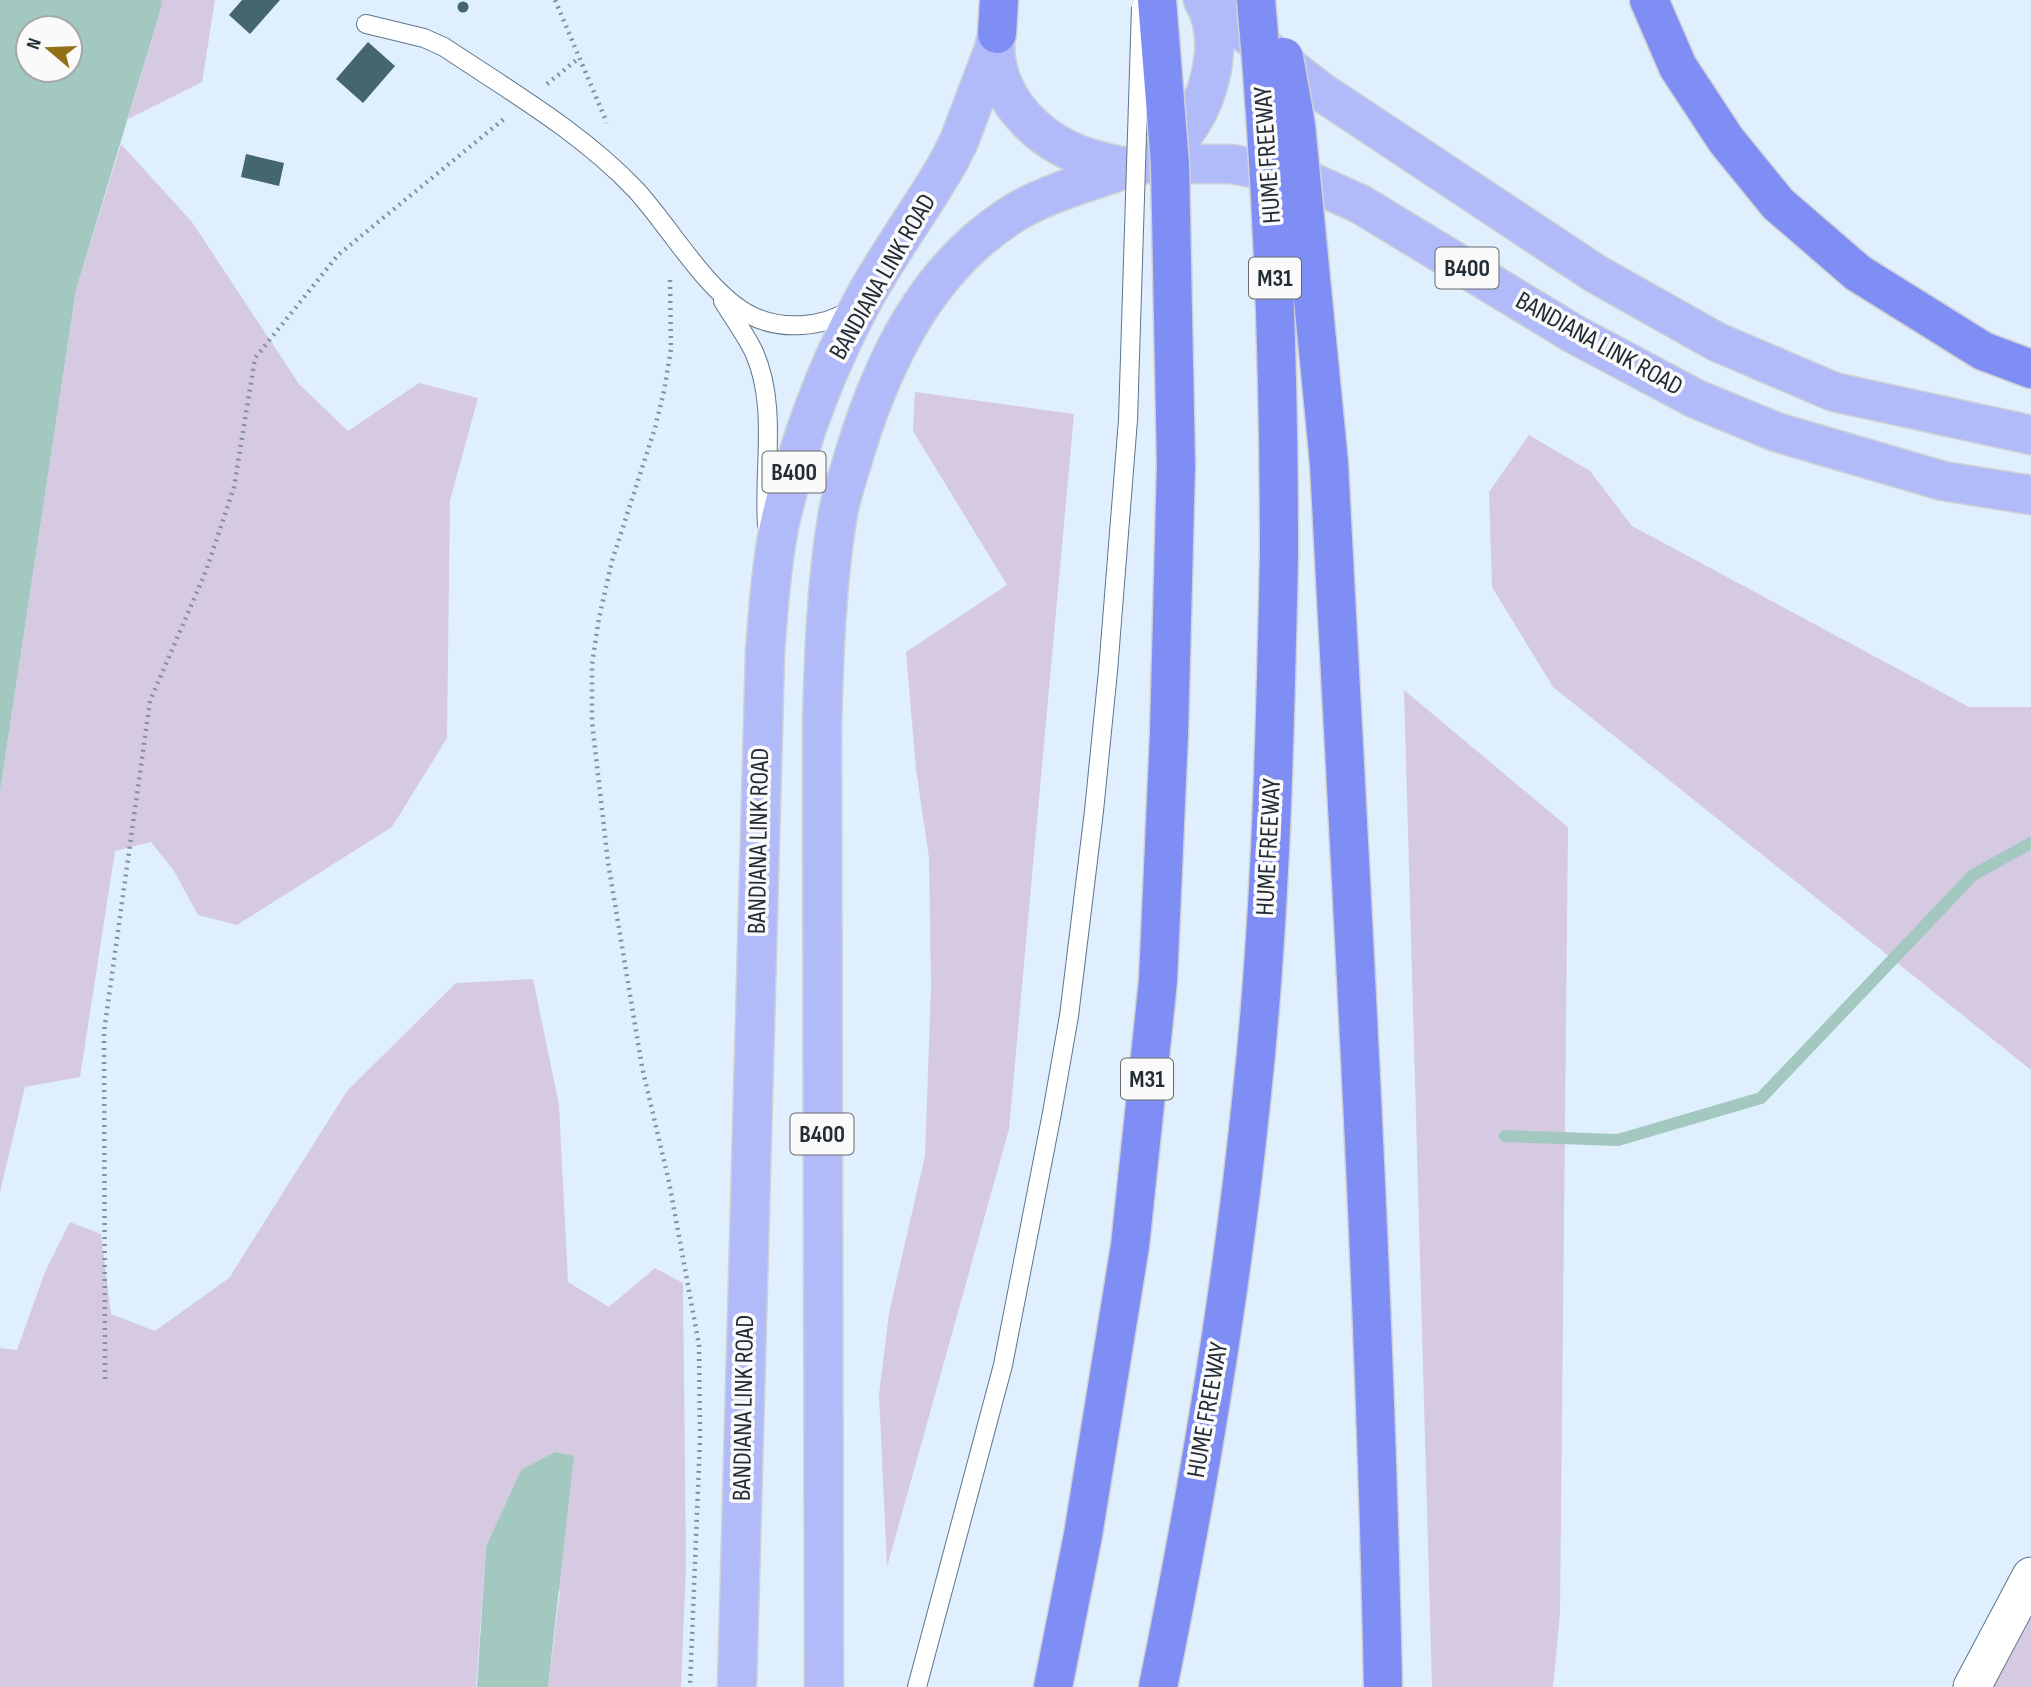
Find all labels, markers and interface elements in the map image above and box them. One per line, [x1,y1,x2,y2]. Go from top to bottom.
north arrow [14,14,84,84]
text: N [22,35,47,52]
street label: HUME FREEWAY [1248,85,1288,225]
street label: BANDIANA LINK ROAD [823,189,943,365]
road number: B400 [1436,247,1498,288]
road number: M31 [1249,258,1301,298]
street label: BANDIANA LINK ROAD [1510,285,1688,403]
road number: B400 [762,452,826,492]
street label: BANDIANA LINK ROAD [742,748,776,934]
street label: HUME FREEWAY [1250,778,1288,916]
road number: M31 [1121,1058,1173,1100]
road number: B400 [790,1114,854,1154]
street label: BANDIANA LINK ROAD [727,1315,761,1501]
street label: HUME FREEWAY [1181,1340,1235,1480]

